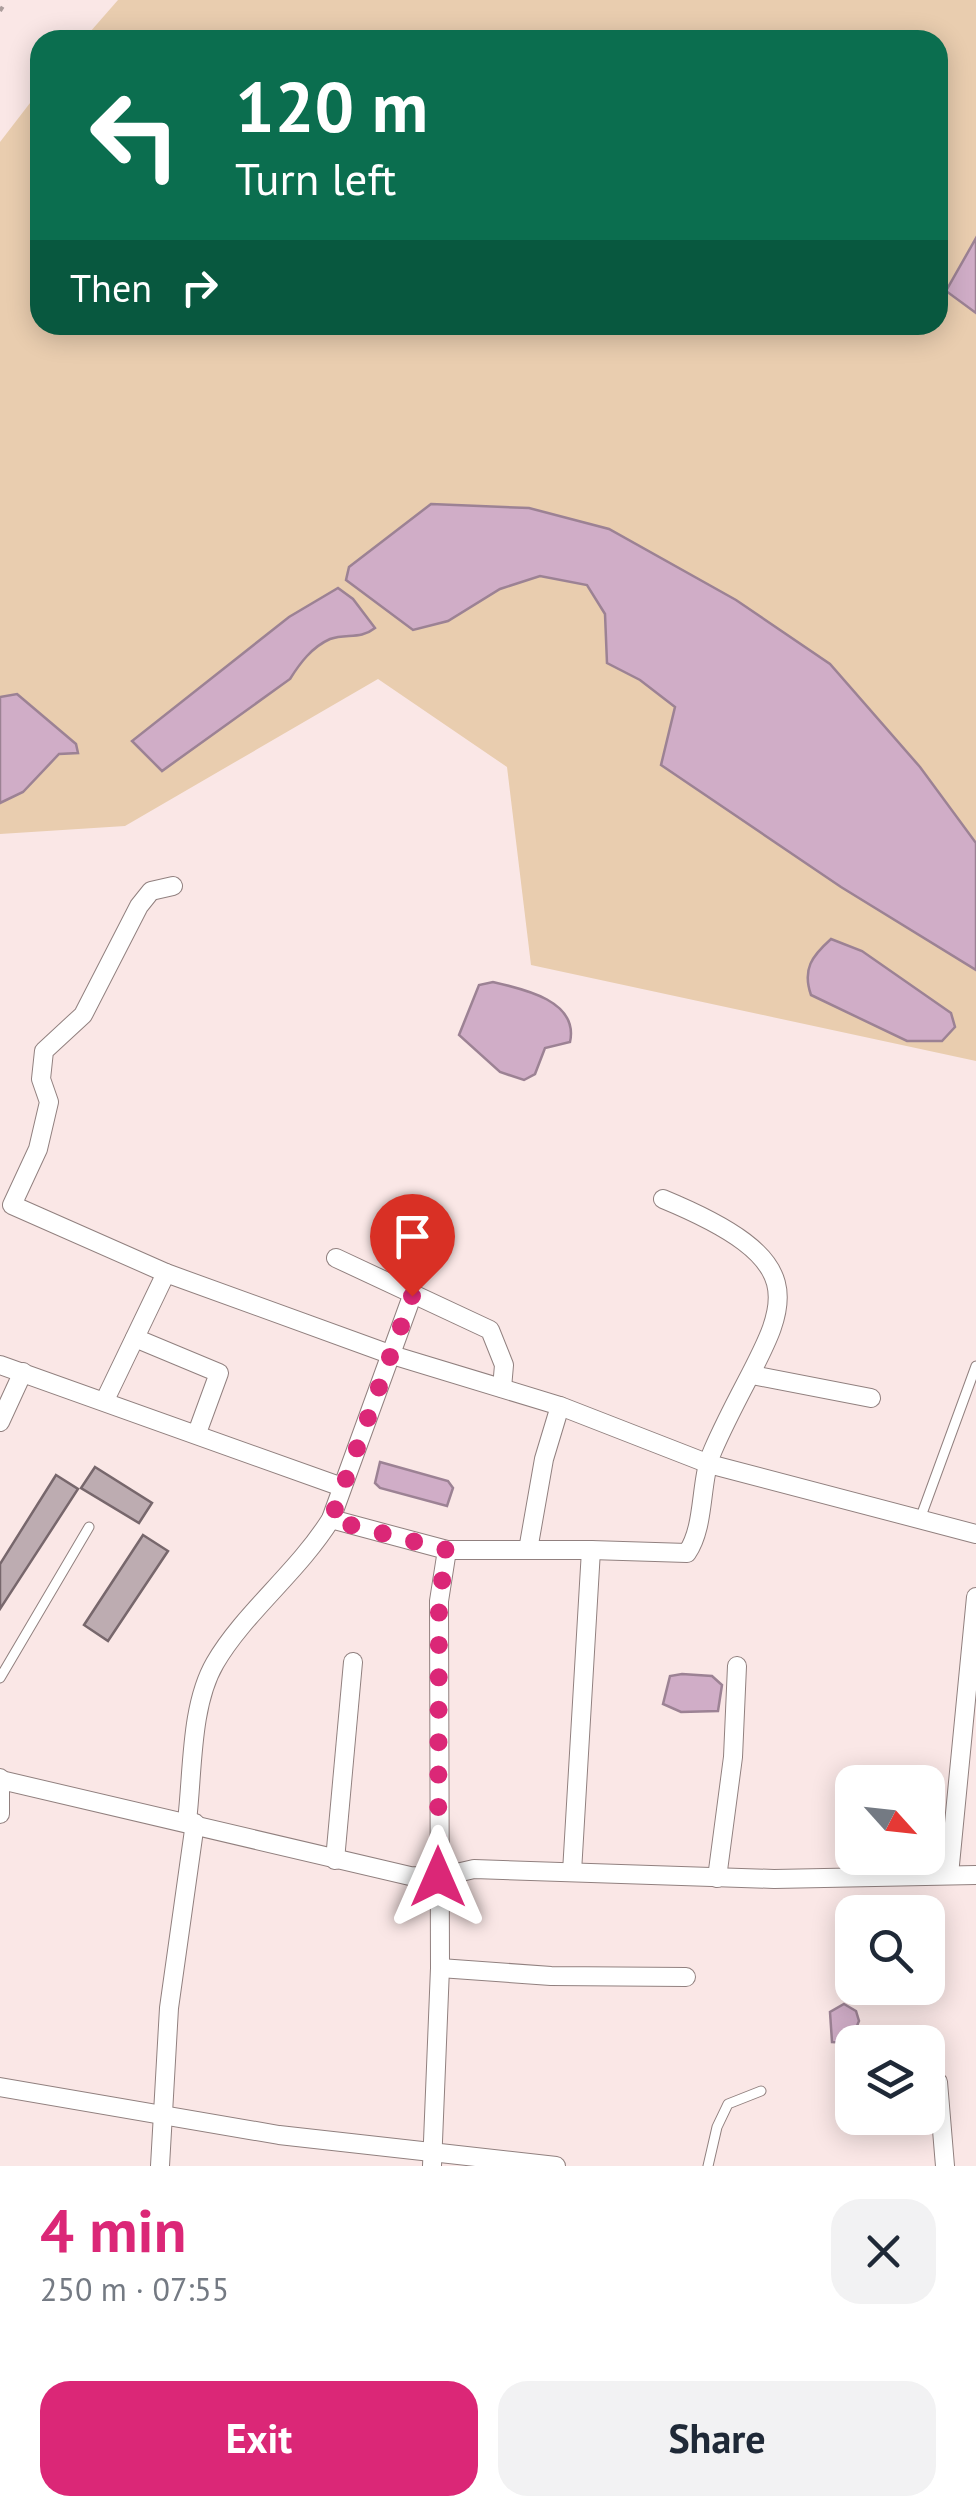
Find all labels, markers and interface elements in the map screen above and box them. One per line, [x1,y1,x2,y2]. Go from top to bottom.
text: 120 m [235,61,428,151]
icon: left [70,70,200,200]
text: Turn left [235,149,396,207]
icon: right [172,260,227,315]
text: Then [70,263,152,312]
pin [370,1194,455,1297]
icon: arrive [385,1209,440,1264]
north arrow [835,1765,945,1875]
map controls [835,1765,945,2135]
position arrow [386,1825,490,1929]
button: search [835,1895,945,2005]
button: layers [835,2025,945,2135]
text: 4 min [40,2191,186,2269]
button: close [831,2199,936,2304]
text: 250 m · 07:55 [40,2268,229,2310]
button: Exit [40,2381,478,2496]
button: Share [498,2381,936,2496]

